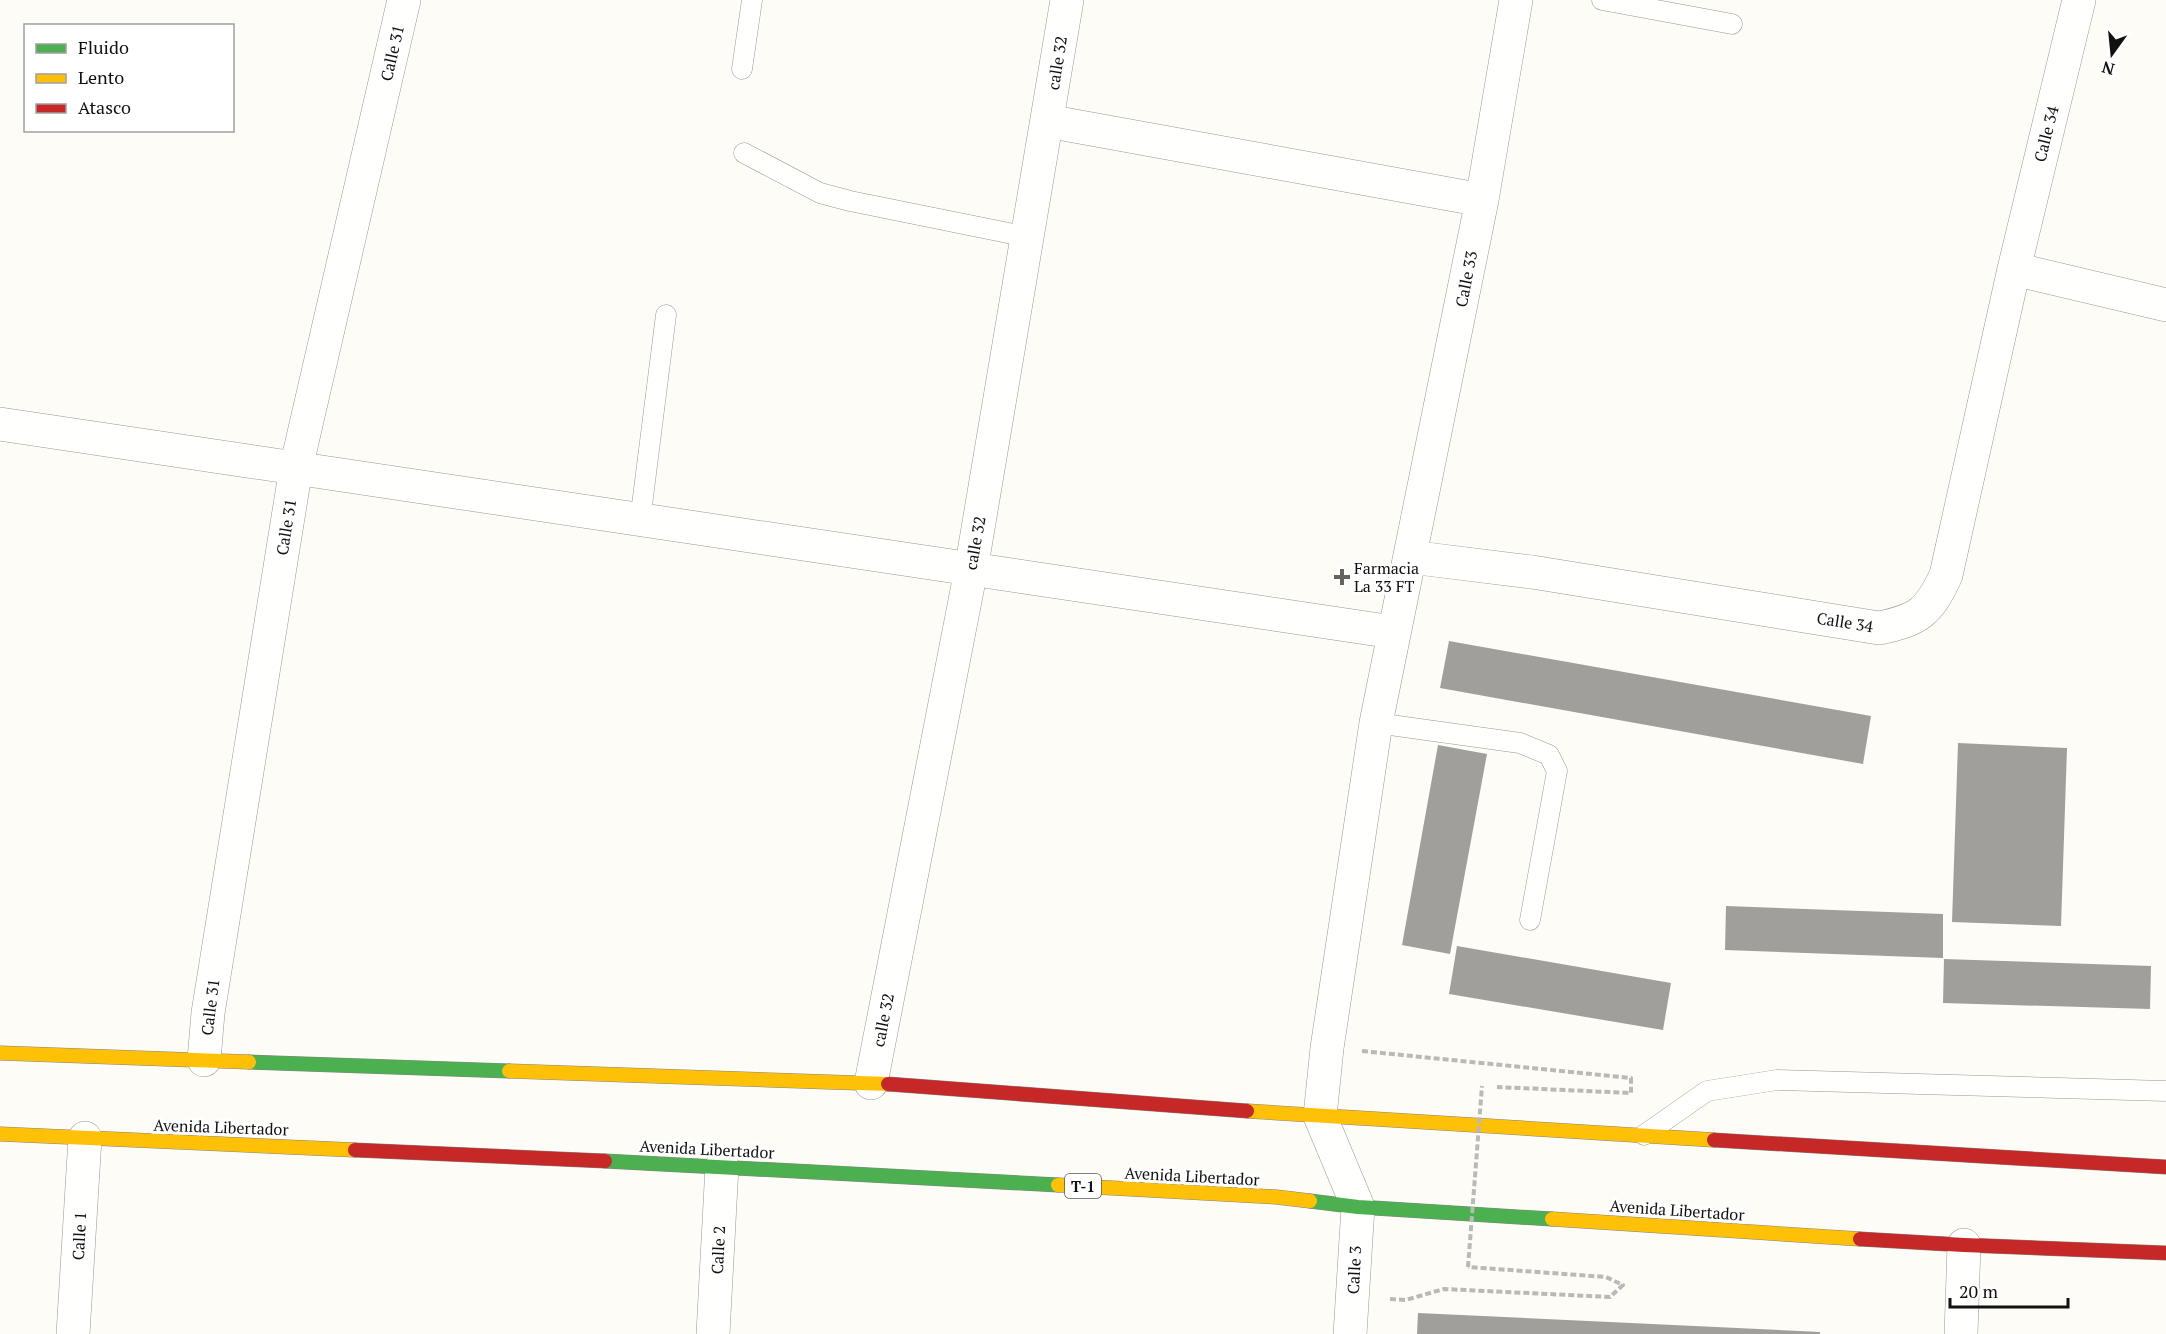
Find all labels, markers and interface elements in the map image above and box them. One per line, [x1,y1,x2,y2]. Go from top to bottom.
street label: Calle 31 [375,23,409,83]
legend [24,24,234,132]
north arrow [2082,24,2142,84]
text: Fluido [78,35,129,59]
street label: calle 32 [1042,35,1072,91]
text: N [2099,56,2117,81]
text: Lento [78,65,124,89]
text: Atasco [78,95,131,119]
street label: Calle 34 [2028,103,2064,164]
street label: Calle 33 [1450,249,1482,309]
street label: Calle 31 [271,497,301,557]
street label: calle 32 [959,514,991,572]
place label: Farmacia La 33 FT [1354,557,1419,597]
marker: Farmacia La 33 FT [1335,570,1349,584]
street label: Calle 34 [1815,607,1875,637]
street label: Calle 31 [196,977,224,1037]
street label: calle 32 [867,991,899,1049]
street label: Avenida Libertador [153,1114,290,1140]
street label: Avenida Libertador [639,1134,776,1164]
street label: Avenida Libertador [1124,1161,1261,1191]
road number: T-1 [1065,1174,1101,1198]
street label: Avenida Libertador [1609,1194,1746,1226]
street label: Calle 1 [67,1211,91,1261]
street label: Calle 2 [706,1225,730,1275]
street label: Calle 3 [1342,1245,1366,1295]
scale bar [1950,1271,2068,1309]
text: 20 m [1959,1279,1999,1303]

